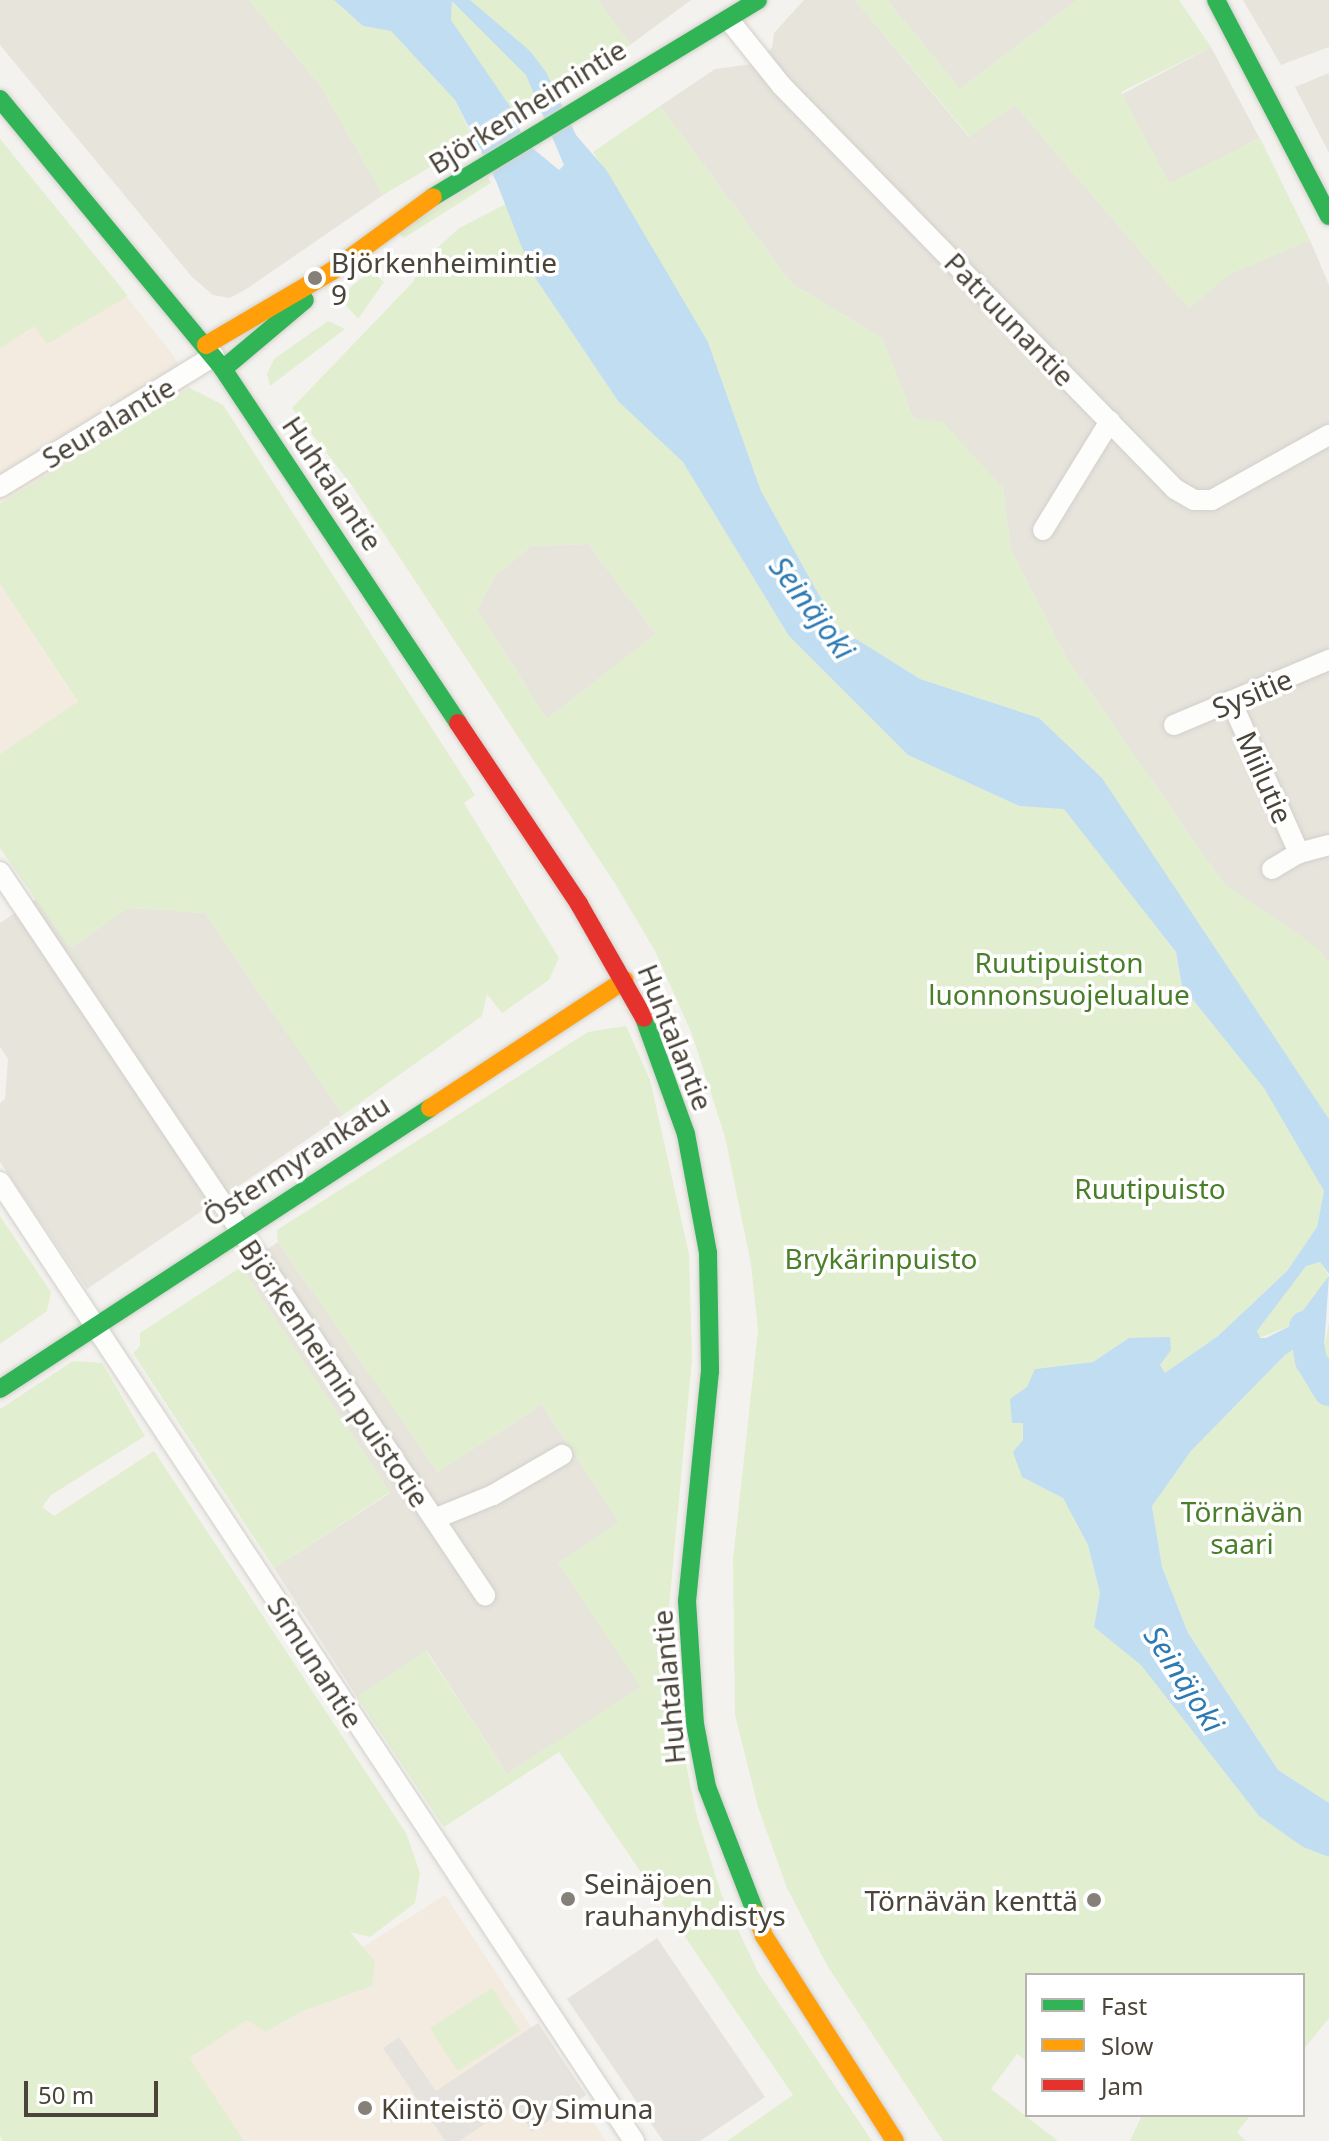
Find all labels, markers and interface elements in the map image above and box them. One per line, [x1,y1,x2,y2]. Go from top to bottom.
street label: Björkenheimintie [422,32,632,180]
place label: Björkenheimintie 9 [331,245,557,311]
street label: Patruunantie [938,245,1082,393]
marker: Björkenheimintie 9 [306,269,324,287]
street label: Seuralantie [36,369,180,475]
street label: Huhtalantie [276,410,390,556]
water label: Seinäjoki [762,549,862,667]
street label: Sysitie [1207,661,1297,725]
street label: Miilutie [1230,726,1300,828]
park label: Ruutipuiston luonnonsuojelualue [928,945,1190,1011]
street label: Huhtalantie [631,959,721,1115]
street label: Östermyrankatu [197,1087,395,1233]
park label: Ruutipuisto [1074,1171,1226,1205]
street label: Björkenheimin puistotie [233,1233,437,1513]
park label: Brykärinpuisto [784,1241,978,1275]
park label: Törnävän saari [1181,1494,1303,1560]
street label: Simunantie [261,1590,371,1734]
street label: Huhtalantie [645,1609,691,1765]
water label: Seinäjoki [1136,1619,1232,1739]
place label: Seinäjoen rauhanyhdistys [584,1866,786,1932]
place label: Törnävän kenttä [864,1883,1078,1917]
marker: Seinäjoen rauhanyhdistys [559,1890,577,1908]
marker: Törnävän kenttä [1085,1891,1103,1909]
legend [1025,1973,1305,2117]
text: Fast [1101,1989,1147,2022]
text: Slow [1101,2029,1153,2062]
scale bar [28,2065,162,2115]
text: Jam [1101,2069,1143,2102]
text: 50 m [38,2078,94,2111]
place label: Kiinteistö Oy Simuna [381,2091,653,2125]
marker: Kiinteistö Oy Simuna [356,2099,374,2117]

